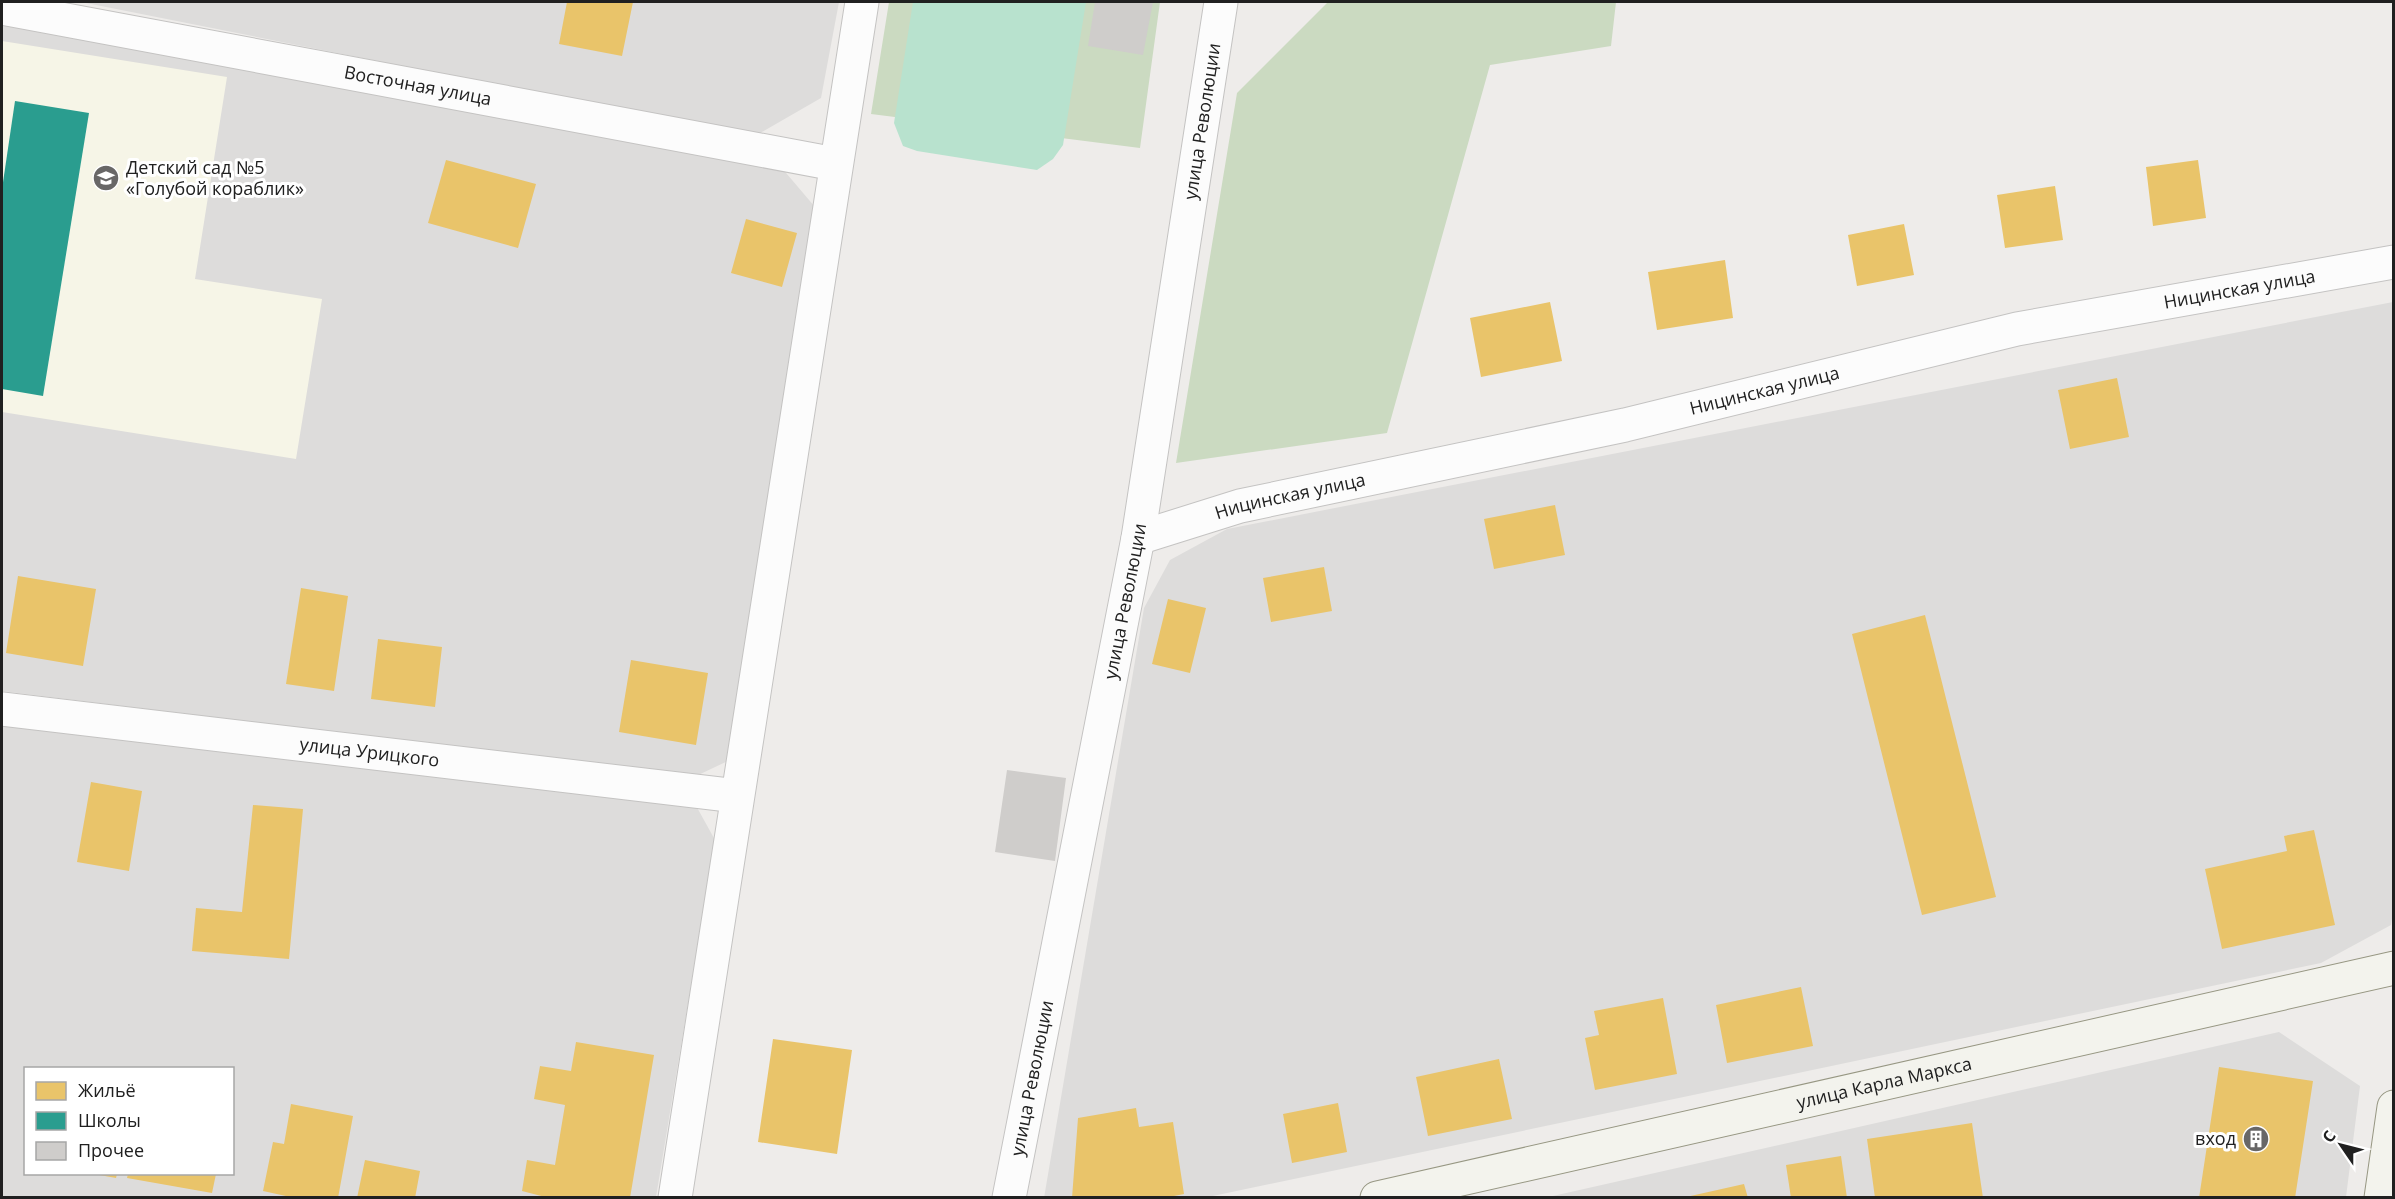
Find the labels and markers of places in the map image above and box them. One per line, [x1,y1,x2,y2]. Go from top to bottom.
place label: Детский сад №5 «Голубой кораблик» [126,155,304,200]
school or university icon: Детский сад №5 «Голубой кораблик» [91,163,121,193]
building icon: вход [2241,1124,2271,1154]
place label: вход [2195,1126,2236,1150]

